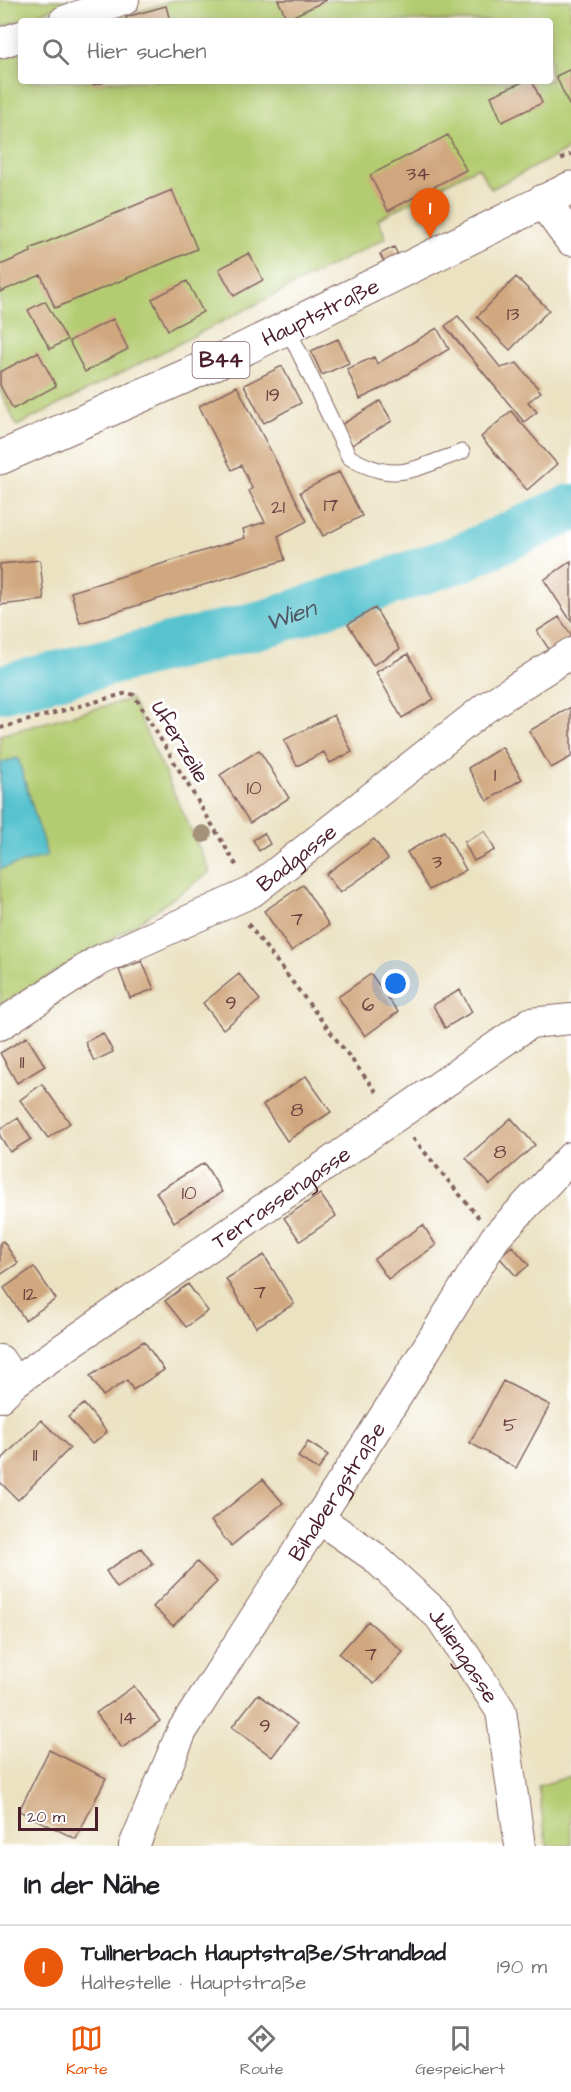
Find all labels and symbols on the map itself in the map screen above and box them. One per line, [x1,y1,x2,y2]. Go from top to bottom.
house number: 34 [406,160,430,188]
pin: 1 [410,188,450,238]
street label: Hauptstraße [256,271,385,355]
house number: 13 [507,300,519,328]
road number: B44 [192,342,250,378]
house number: 19 [266,381,280,409]
house number: 17 [324,491,338,519]
house number: 21 [271,493,285,521]
water label: Wien [261,591,323,640]
street label: Uferzeile [143,695,216,789]
house number: 1 [494,761,497,789]
house number: 10 [246,774,262,802]
street label: Badgasse [250,817,344,900]
house number: 3 [432,848,442,876]
house number: 7 [291,905,303,933]
your location [381,969,410,998]
house number: 9 [225,989,237,1017]
house number: 6 [362,991,375,1019]
house number: 11 [19,1048,25,1076]
house number: 8 [291,1096,304,1124]
house number: 8 [494,1138,507,1166]
street label: Terrassengasse [206,1139,357,1257]
house number: 10 [181,1179,197,1207]
house number: 7 [254,1278,266,1306]
house number: 12 [23,1280,38,1308]
house number: 5 [503,1411,517,1439]
street label: Bihabergstraße [281,1416,394,1567]
house number: 11 [32,1441,38,1469]
street label: Juliengasse [421,1600,506,1709]
house number: 7 [365,1640,377,1668]
house number: 14 [120,1704,136,1732]
house number: 9 [259,1712,271,1740]
scale bar [18,1804,98,1832]

